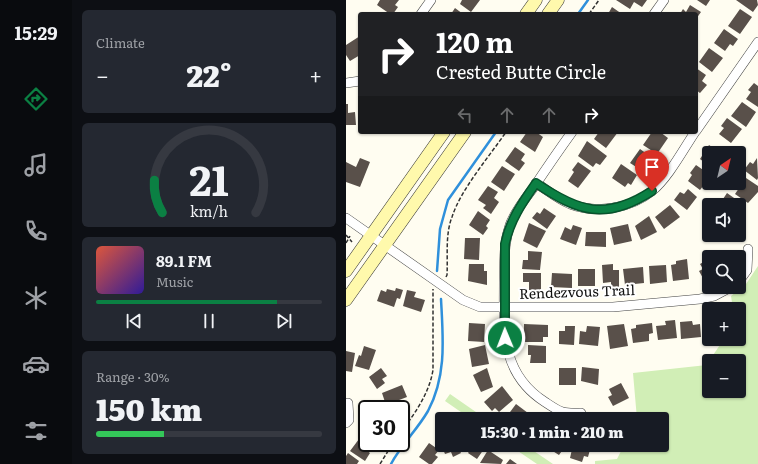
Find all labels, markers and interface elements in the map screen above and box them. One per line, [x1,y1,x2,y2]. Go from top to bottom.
text: 15:29 [14,19,58,46]
text: 120 m [436,20,513,62]
icon: right [370,28,422,80]
text: Climate [96,33,145,52]
text: 22° [186,52,232,96]
text: − [96,58,109,91]
text: + [309,58,322,91]
text: Crested Butte Circle [436,58,606,85]
icon: directions [22,85,50,113]
icon: left [454,104,476,126]
icon: ahead [496,104,518,126]
icon: ahead [538,104,560,126]
icon: right [580,104,602,126]
north arrow [702,146,746,190]
map controls [702,146,746,398]
text: 21 [189,147,229,209]
pin [635,150,669,191]
icon: music [22,151,50,179]
icon: arrive [641,156,663,178]
button: sound [702,198,746,242]
text: km/h [190,200,229,221]
icon: phone [22,217,50,245]
text: 89.1 FM [156,249,212,272]
button: search [702,250,746,294]
text: Music [156,272,193,291]
street label: Rendezvous Trail [519,279,636,303]
icon: climate [22,284,50,312]
button: + [702,302,746,346]
icon: previous [123,310,145,332]
icon: pause [198,310,220,332]
icon: next [273,310,295,332]
position arrow [484,317,526,359]
icon: car [22,350,50,378]
button: − [702,354,746,398]
text: Range · 30% [96,367,170,386]
text: 150 km [96,386,202,430]
speed limit sign: 30 [358,400,410,452]
icon: filters [22,417,50,445]
text: 15:30 · 1 min · 210 m [481,420,623,443]

